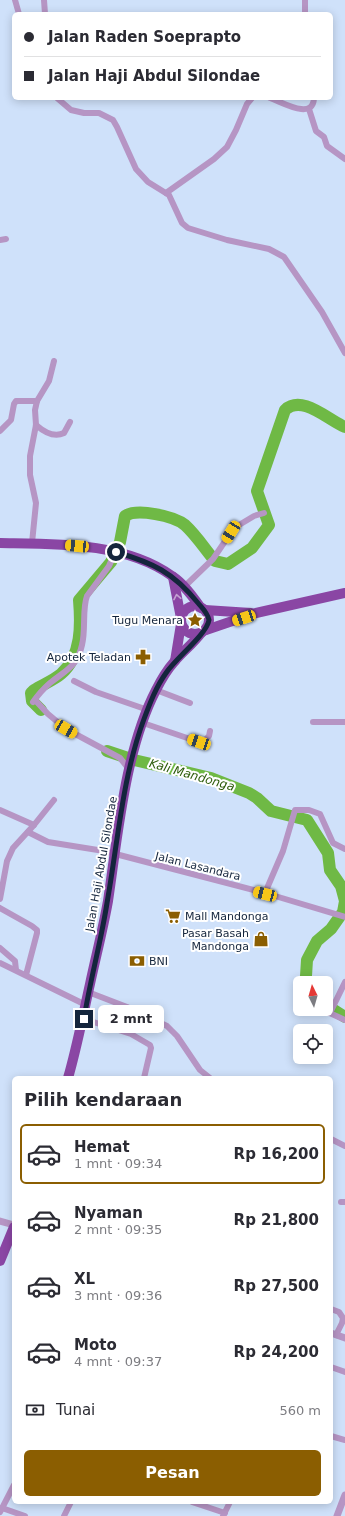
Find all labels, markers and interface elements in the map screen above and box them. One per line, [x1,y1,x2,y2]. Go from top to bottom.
text: Jalan Raden Soeprapto [48,28,241,46]
text: Jalan Haji Abdul Silondae [48,67,260,85]
car [220,519,242,545]
car [65,539,89,553]
route start [107,543,125,561]
one-way arrow [174,594,182,600]
car [231,609,257,627]
place icon: Tugu Menara [186,611,204,629]
place label: Tugu Menara [111,614,183,627]
pharmacy icon: Apotek Teladan [134,648,152,666]
place label: Apotek Teladan [47,651,131,664]
car [53,718,79,740]
car [186,732,212,752]
water label: Kali Mandonga [148,756,236,794]
street label: Jalan Haji Abdul Silondae [83,795,120,934]
street label: Jalan Lasandara [153,849,242,883]
car [252,885,278,903]
supermarket icon: Mall Mandonga [164,907,182,925]
place label: Mall Mandonga [185,910,268,923]
place label: Pasar Basah Mandonga [182,927,249,953]
shop icon: Pasar Basah Mandonga [252,930,270,948]
bank icon: BNI [128,952,146,970]
place label: BNI [149,955,168,968]
north arrow [293,976,333,1016]
map controls [293,976,333,1064]
callout: 2 mnt [98,1005,164,1033]
route end [75,1010,93,1028]
text: 2 mnt [110,1011,152,1026]
button: locate [293,1024,333,1064]
text: Pilih kendaraan [24,1089,182,1110]
icon: car [26,1136,62,1172]
text: Hemat [74,1138,130,1156]
text: Rp 16,200 [234,1145,319,1163]
text: 1 mnt · 09:34 [74,1156,162,1171]
icon: car [26,1202,62,1238]
text: Nyaman [74,1204,143,1222]
text: Rp 21,800 [234,1211,319,1229]
text: 2 mnt · 09:35 [74,1222,162,1237]
icon: car [26,1268,62,1304]
text: XL [74,1270,95,1288]
text: Rp 27,500 [234,1277,319,1295]
text: 3 mnt · 09:36 [74,1288,162,1303]
icon: car [26,1334,62,1370]
text: Moto [74,1336,117,1354]
text: Rp 24,200 [234,1343,319,1361]
text: 4 mnt · 09:37 [74,1354,162,1369]
icon: cash [24,1399,46,1421]
text: Tunai [56,1401,95,1419]
text: 560 m [279,1403,321,1418]
button: Pesan [24,1450,321,1496]

